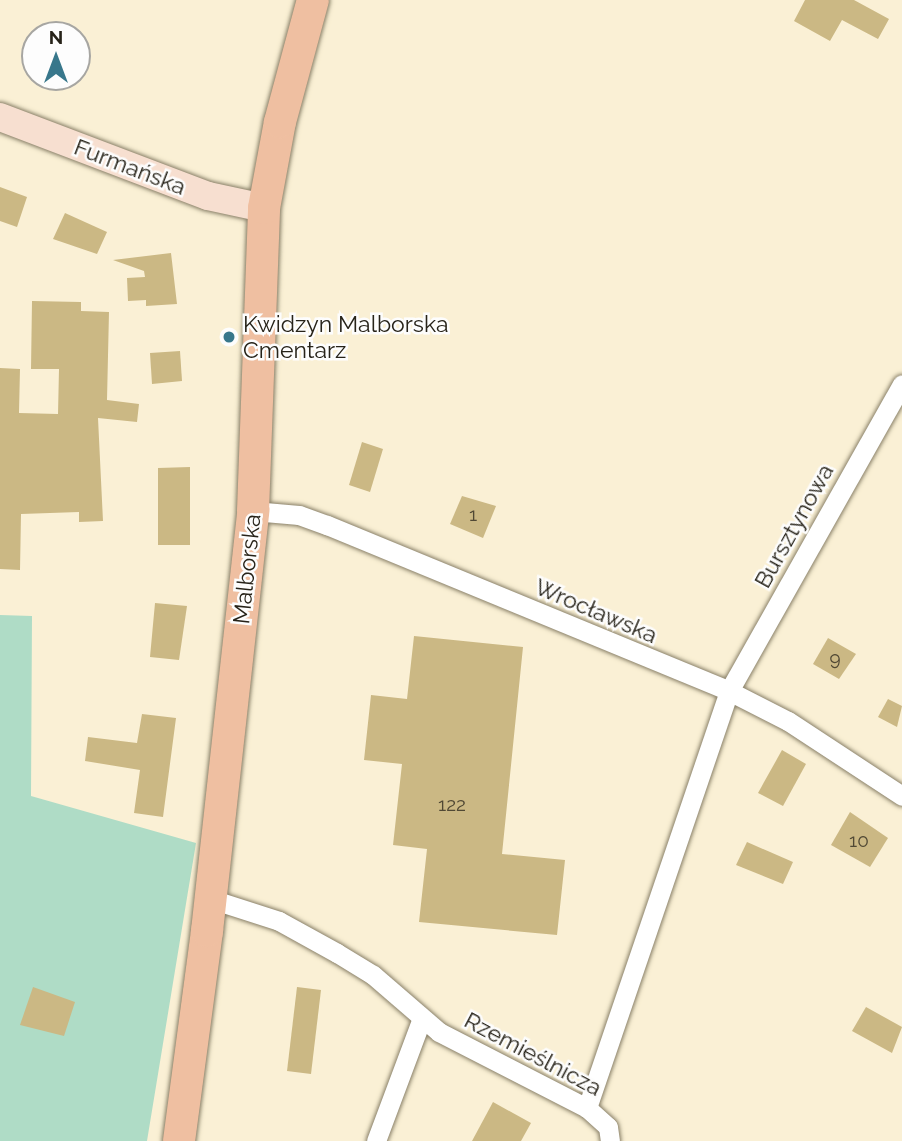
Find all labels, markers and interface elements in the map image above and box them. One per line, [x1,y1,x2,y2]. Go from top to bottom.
north arrow [21,21,91,91]
text: N [49,26,63,48]
street label: Furmańska [70,133,190,201]
place label: Kwidzyn Malborska Cmentarz [243,310,449,364]
marker: Kwidzyn Malborska Cmentarz [221,329,237,345]
street label: Bursztynowa [749,459,839,593]
house number: 1 [469,504,477,526]
street label: Malborska [227,513,267,625]
street label: Wrocławska [531,573,661,649]
house number: 9 [829,648,841,670]
house number: 122 [438,794,466,816]
house number: 10 [849,830,869,852]
street label: Rzemieślnicza [460,1006,606,1102]

